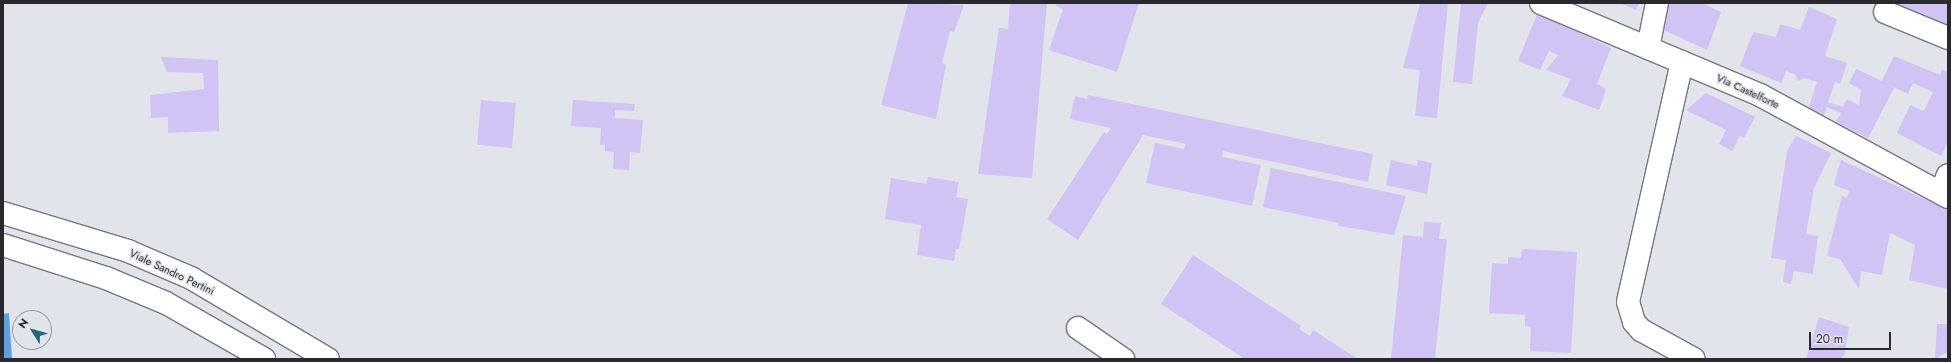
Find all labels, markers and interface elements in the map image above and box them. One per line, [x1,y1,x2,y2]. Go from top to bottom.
street label: Via Castelforte [1714,71,1782,111]
street label: Viale Sandro Pertini [127,246,217,298]
north arrow [12,310,52,350]
text: N [14,315,32,332]
scale bar [1811,324,1893,350]
text: 20 m [1816,330,1843,348]

